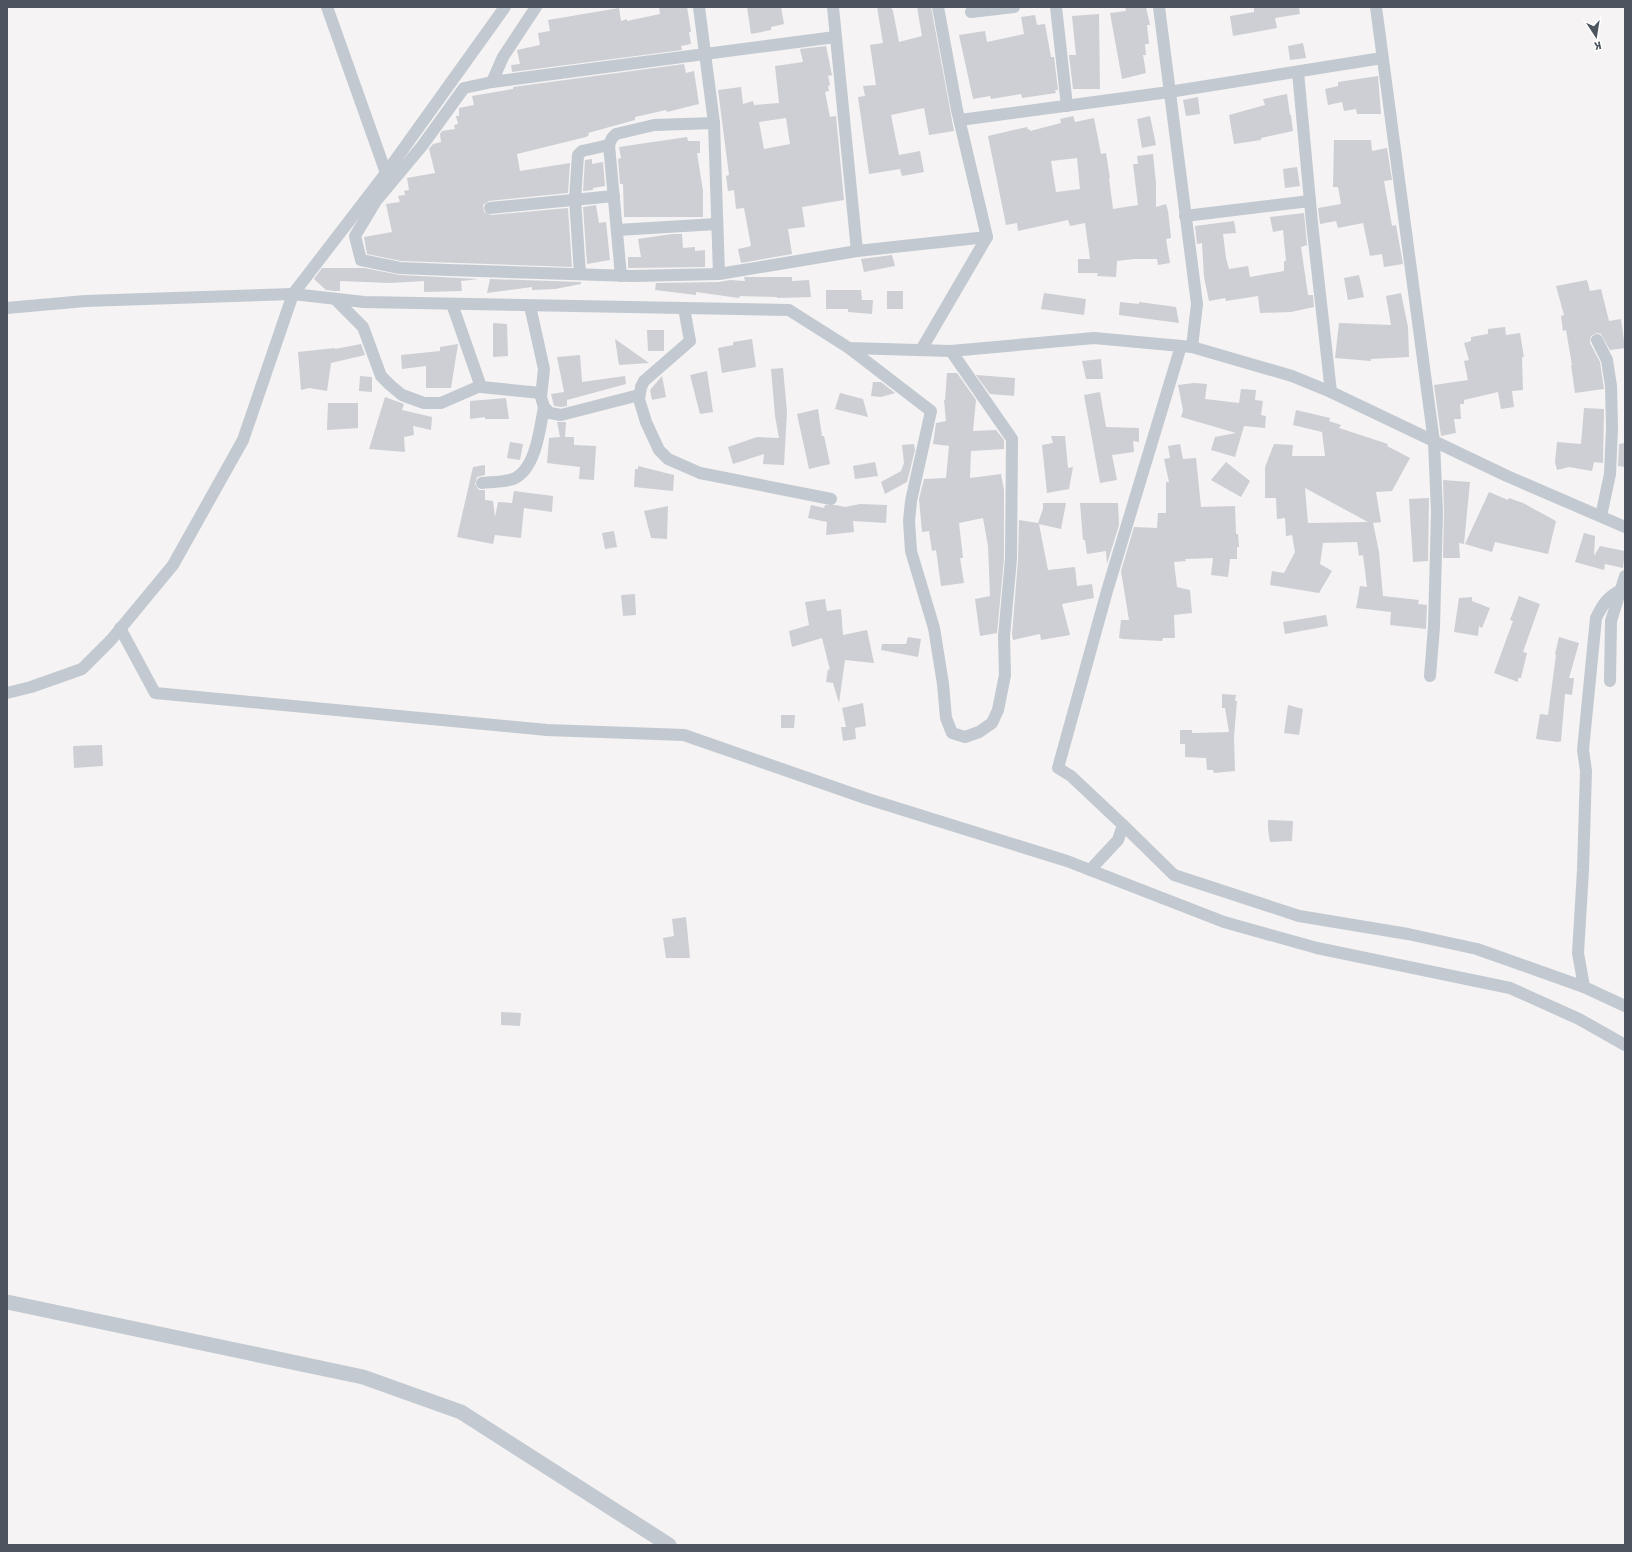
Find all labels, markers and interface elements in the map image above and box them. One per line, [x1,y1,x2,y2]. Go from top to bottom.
north arrow [1576,16,1616,56]
text: K [1593,38,1603,52]

